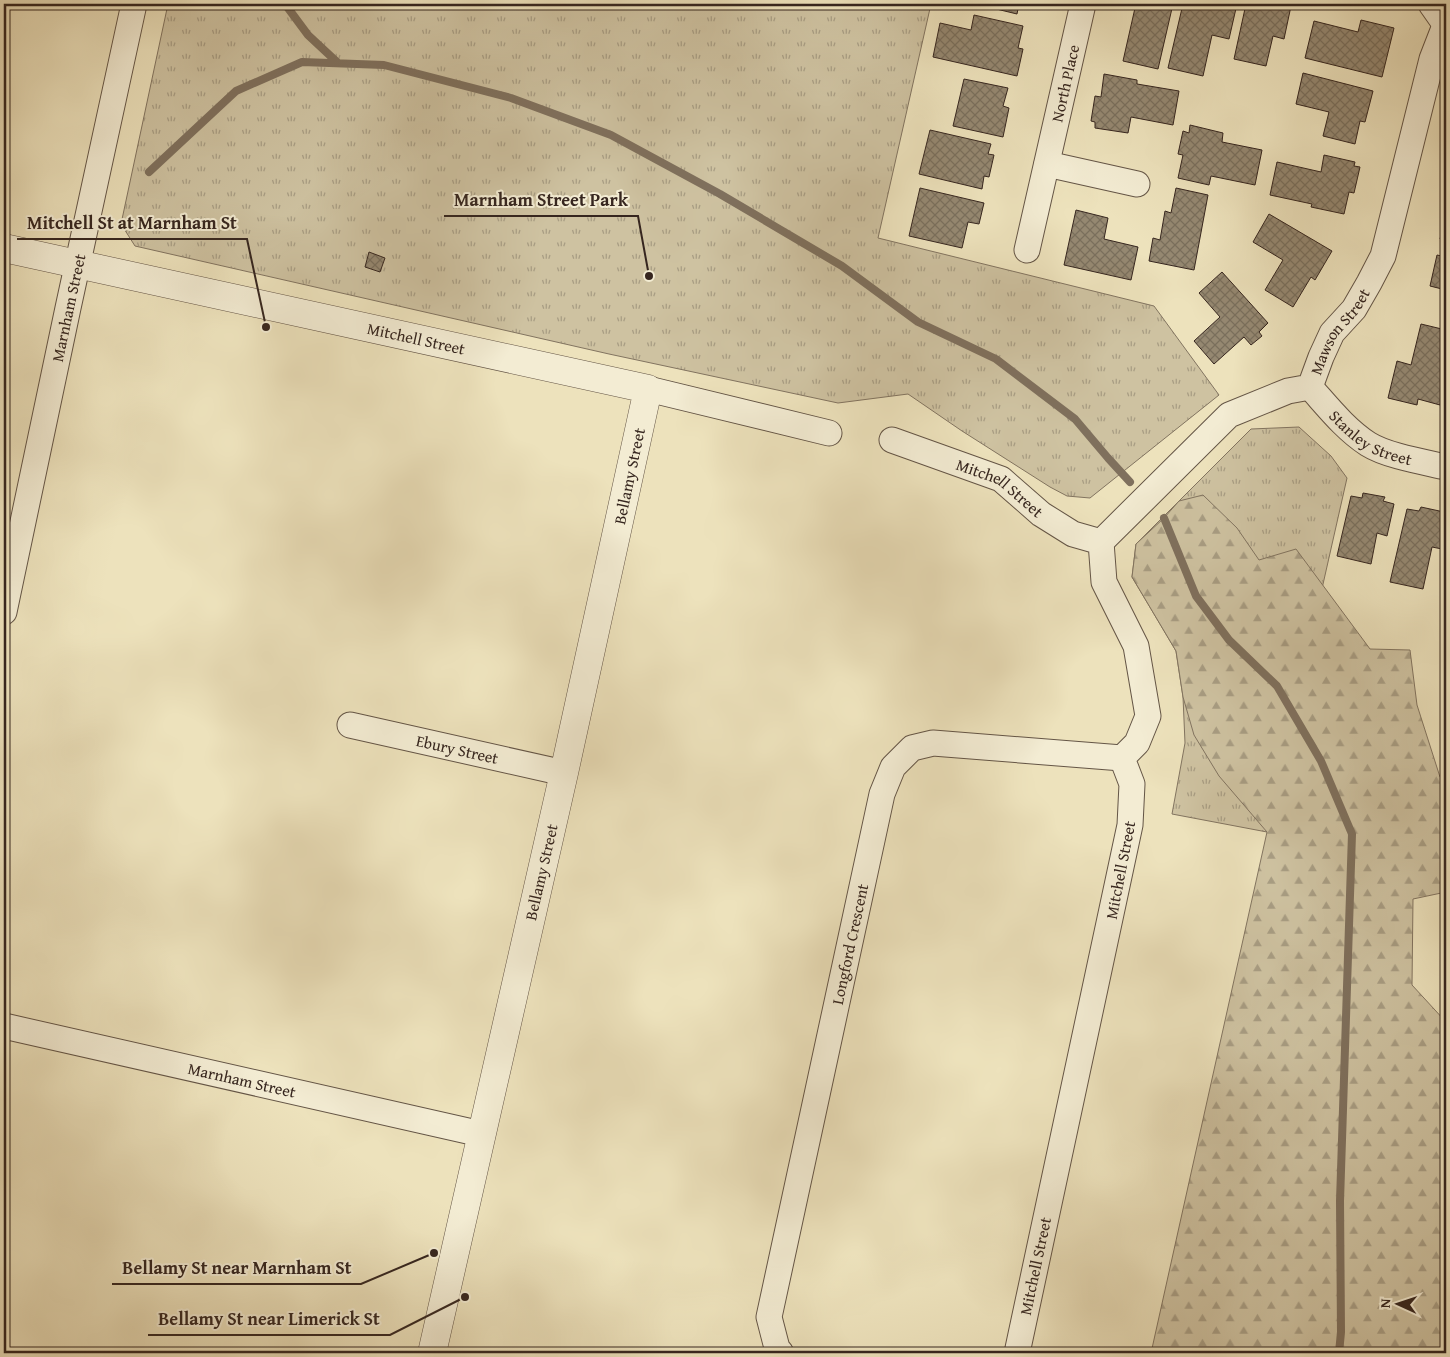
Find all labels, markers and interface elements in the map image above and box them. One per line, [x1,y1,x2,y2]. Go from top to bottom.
street label: North Place [1045,42,1085,124]
callout: Marnham Street Park [444,183,638,216]
text: Marnham Street Park [454,186,629,213]
callout: Mitchell St at Marnham St [17,206,247,239]
text: Mitchell St at Marnham St [27,209,237,236]
street label: Marnham Street [45,251,92,364]
street label: Mawson Street [1304,283,1376,378]
street label: Mitchell Street [365,316,468,361]
street label: Stanley Street [1324,404,1415,471]
street label: Bellamy Street [607,425,651,527]
street label: Mitchell Street [953,452,1049,523]
street label: Ebury Street [414,728,501,770]
street label: Mitchell Street [1099,818,1141,921]
street label: Bellamy Street [518,821,564,923]
street label: Longford Crescent [825,881,874,1007]
street label: Marnham Street [186,1056,299,1104]
street label: Mitchell Street [1013,1214,1057,1317]
callout: Bellamy St near Marnham St [112,1251,361,1284]
text: Bellamy St near Marnham St [122,1254,352,1281]
north arrow [1372,1280,1422,1330]
text: N [1375,1297,1395,1309]
callout: Bellamy St near Limerick St [148,1302,390,1335]
text: Bellamy St near Limerick St [158,1305,380,1332]

